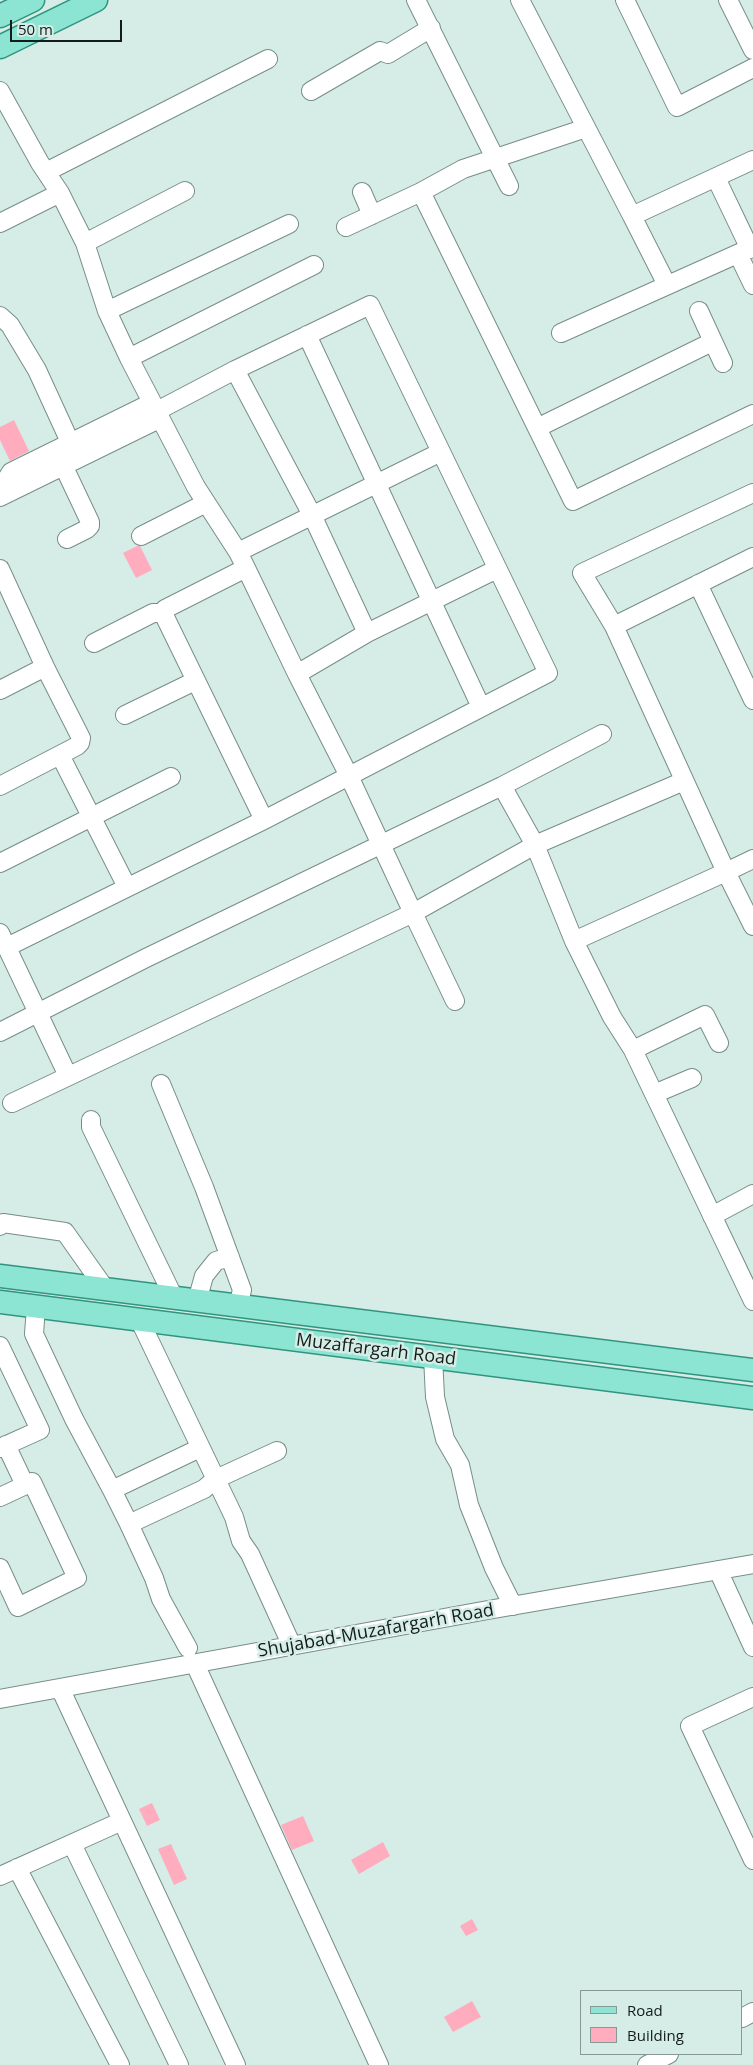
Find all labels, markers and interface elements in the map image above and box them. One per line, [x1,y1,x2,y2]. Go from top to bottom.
scale bar [12,10,125,42]
text: 50 m [18,19,53,39]
street label: Muzaffargarh Road [295,1329,457,1371]
street label: Shujabad-Muzafargarh Road [256,1600,496,1662]
legend [580,1990,743,2055]
text: Road [627,2000,663,2020]
text: Building [627,2025,684,2045]

